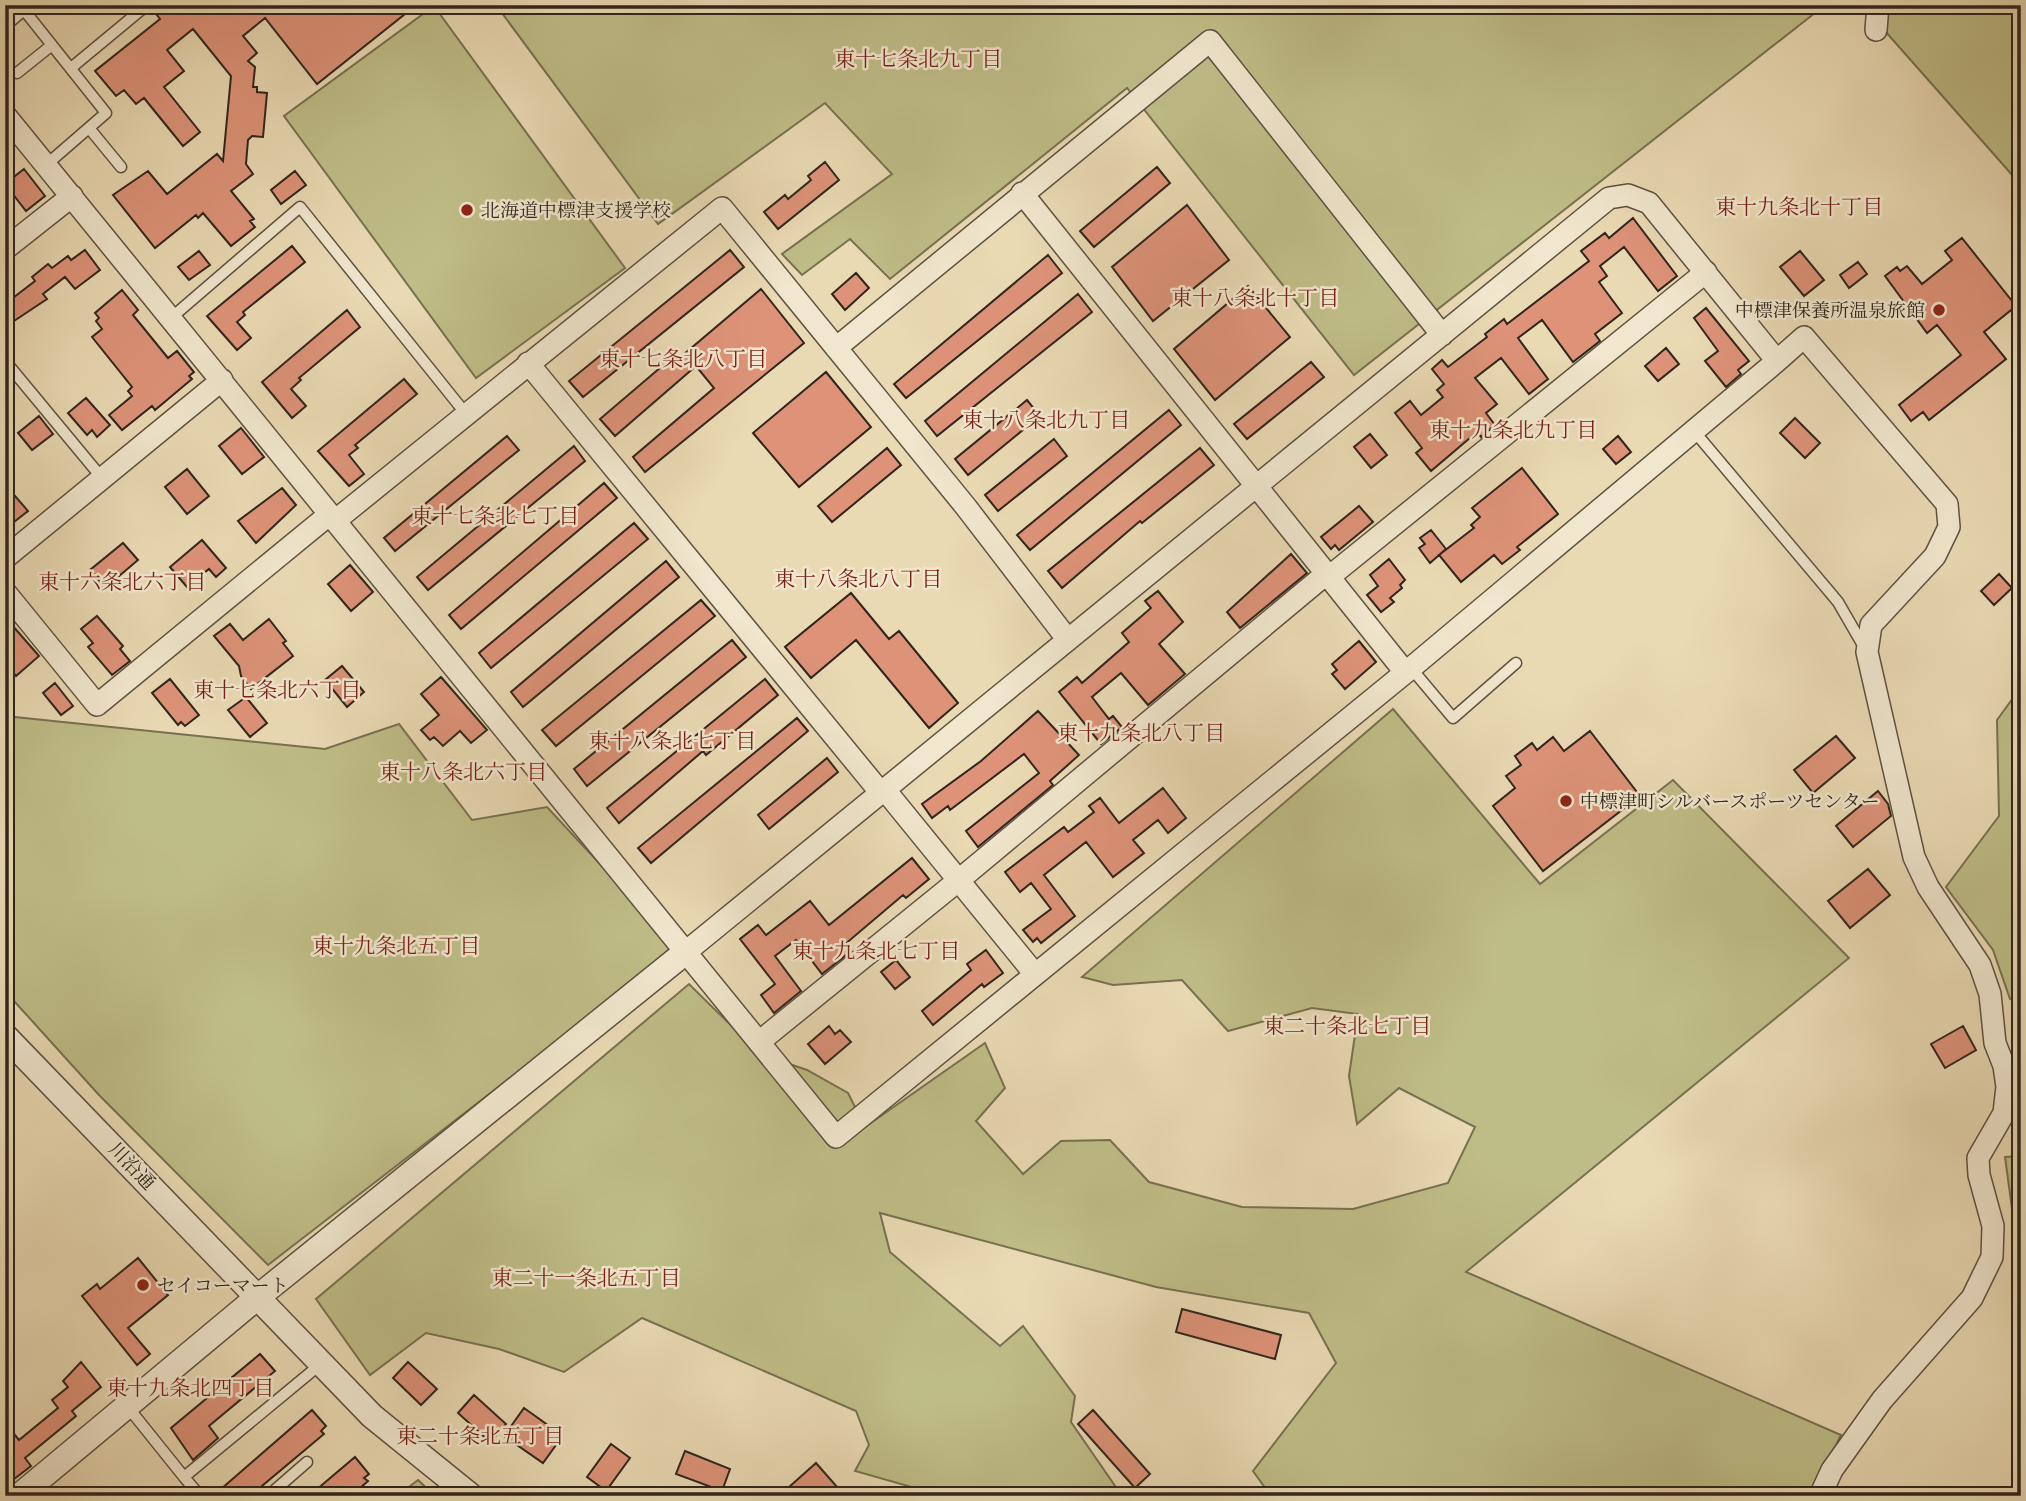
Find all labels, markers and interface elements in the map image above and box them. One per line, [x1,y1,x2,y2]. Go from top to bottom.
district label: 東十七条北九丁目 [834,46,1002,71]
district label: 東十九条北十丁目 [1715,194,1883,219]
place label: 北海道中標津支援学校 [481,199,671,222]
marker: 北海道中標津支援学校 [459,202,475,218]
district label: 東十八条北十丁目 [1171,285,1339,310]
place label: 中標津保養所温泉旅館 [1735,299,1925,322]
marker: 中標津保養所温泉旅館 [1931,302,1947,318]
district label: 東十七条北八丁目 [599,346,767,371]
district label: 東十八条北九丁目 [962,407,1130,432]
district label: 東十九条北九丁目 [1429,417,1597,442]
district label: 東十七条北七丁目 [411,503,579,528]
district label: 東十八条北八丁目 [774,566,942,591]
district label: 東十六条北六丁目 [38,569,206,594]
district label: 東十七条北六丁目 [193,677,361,702]
district label: 東十九条北八丁目 [1057,720,1225,745]
district label: 東十八条北七丁目 [588,728,756,753]
district label: 東十八条北六丁目 [379,759,547,784]
place label: 中標津町シルバースポーツセンター [1580,790,1880,813]
marker: 中標津町シルバースポーツセンター [1558,793,1574,809]
district label: 東十九条北五丁目 [312,933,480,958]
district label: 東十九条北七丁目 [792,938,960,963]
district label: 東二十条北七丁目 [1263,1013,1431,1038]
street label: 川沿通 [104,1138,160,1194]
district label: 東二十一条北五丁目 [492,1265,681,1290]
place label: セイコーマート [157,1274,289,1297]
marker: セイコーマート [135,1277,151,1293]
district label: 東十九条北四丁目 [106,1375,274,1400]
district label: 東二十条北五丁目 [396,1423,564,1448]

